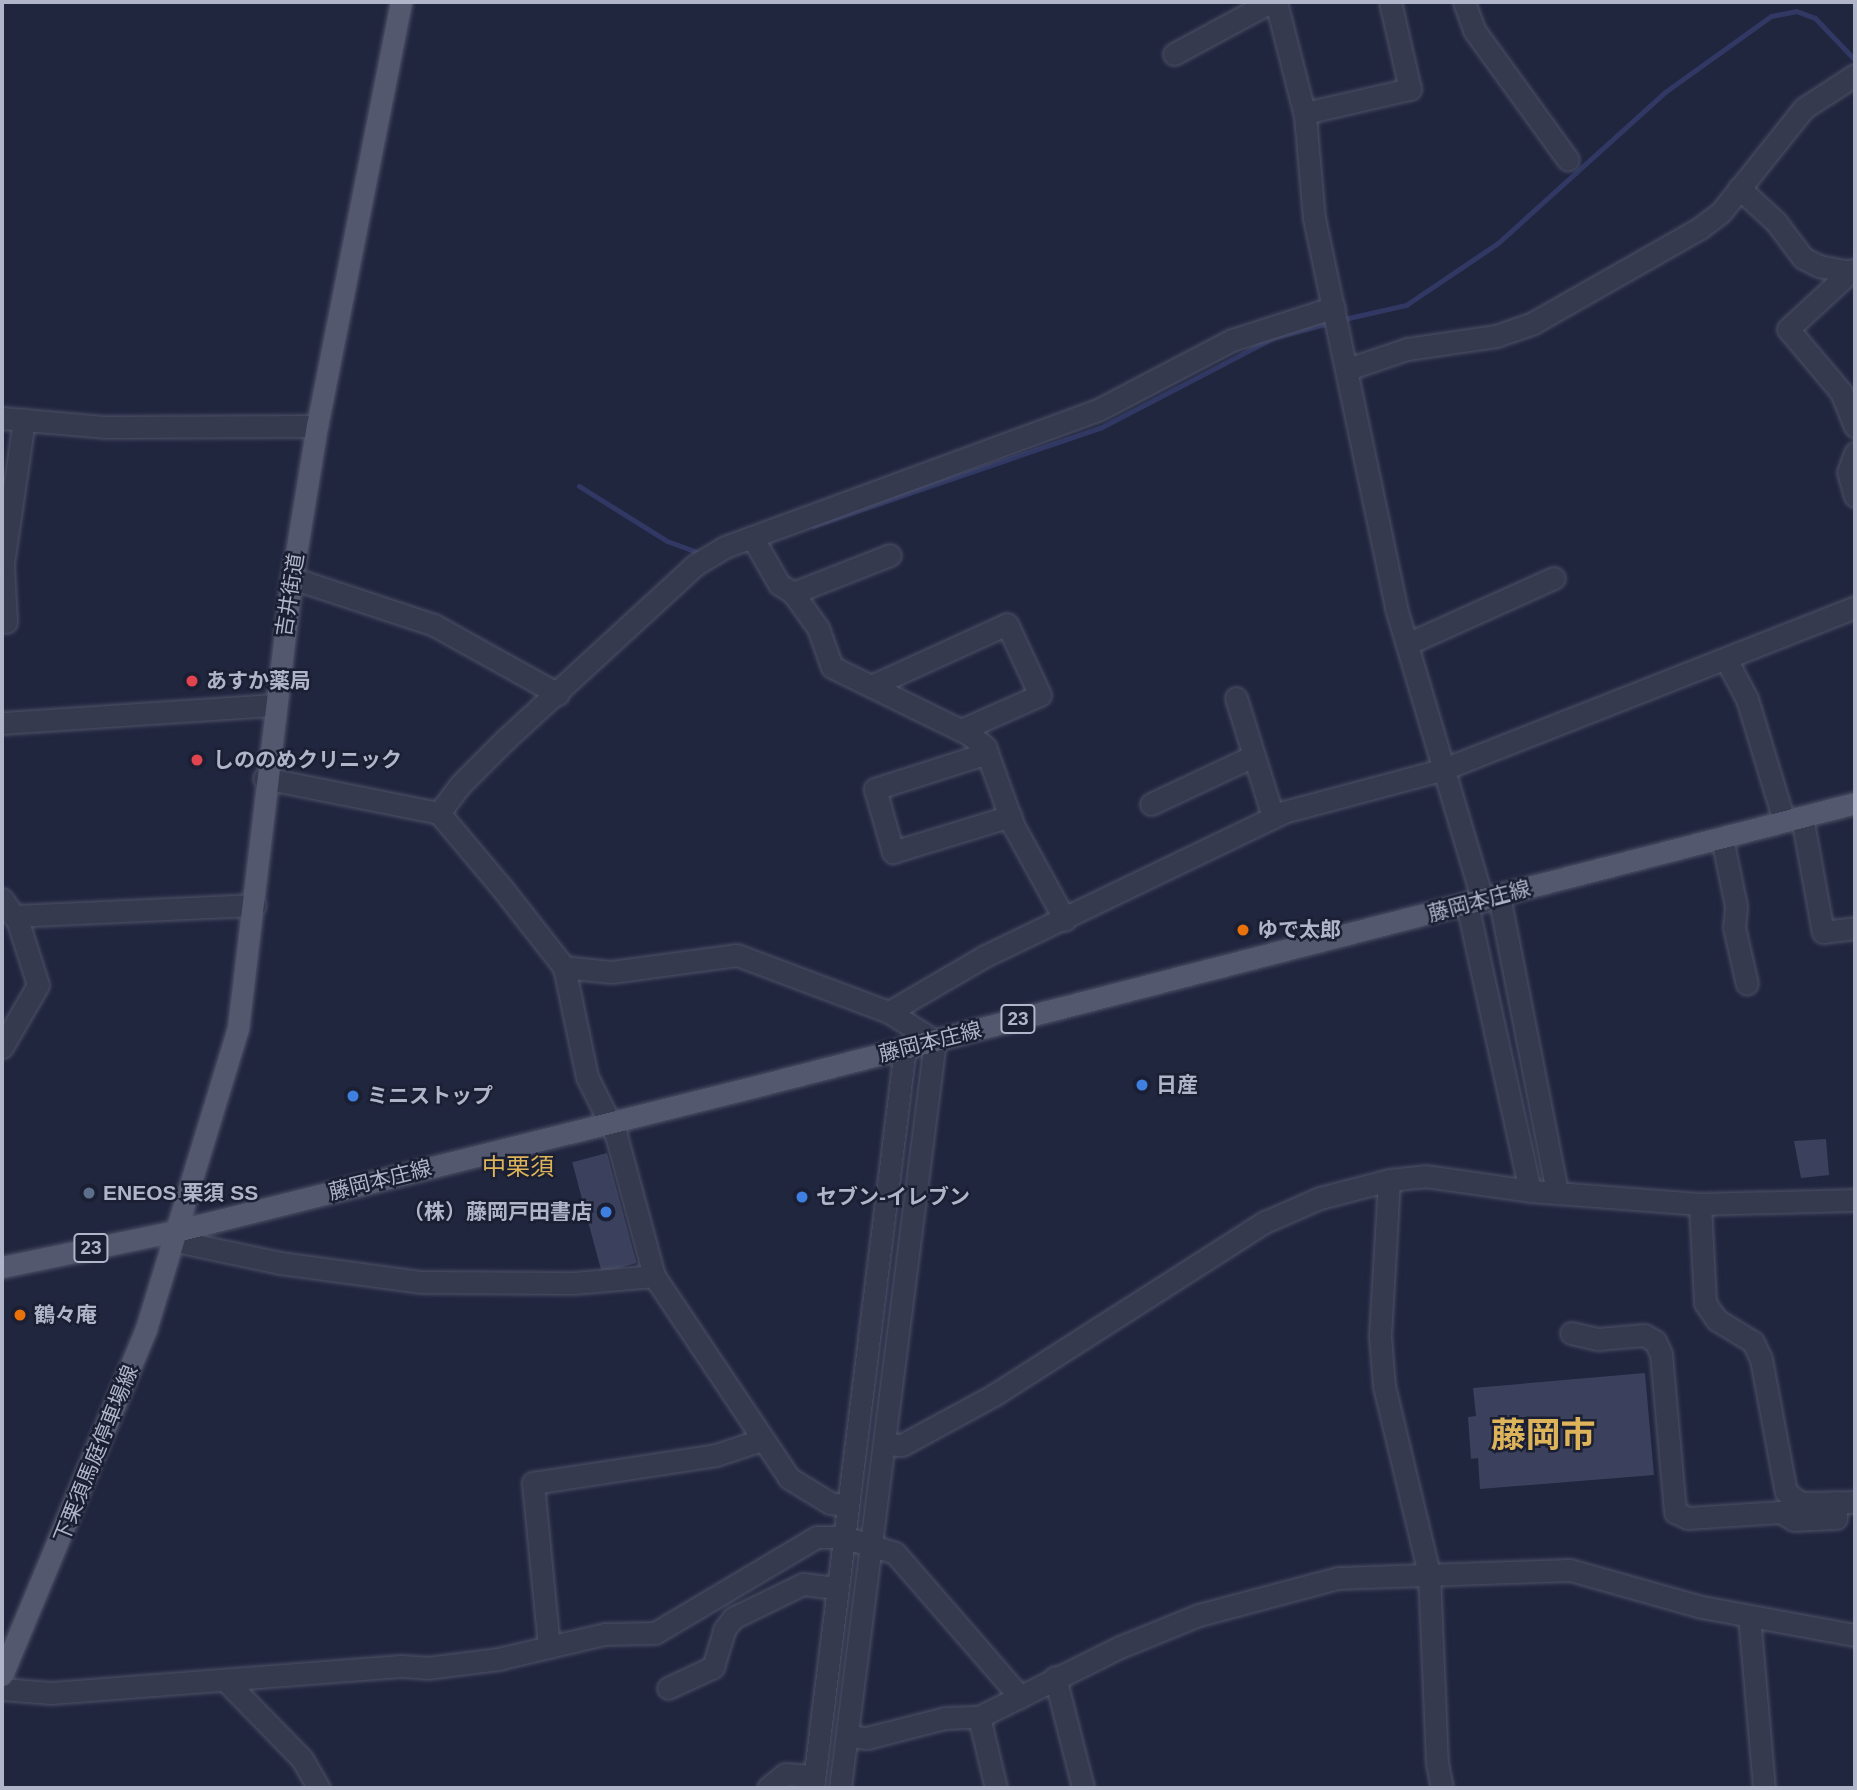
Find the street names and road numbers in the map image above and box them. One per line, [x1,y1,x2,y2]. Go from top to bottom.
street label: 吉井街道 [271,552,309,638]
street label: 藤岡本庄線 [1425,875,1533,927]
road number: 23 [999,1004,1037,1035]
street label: 藤岡本庄線 [876,1017,984,1067]
street label: 藤岡本庄線 [326,1155,434,1205]
road number: 23 [72,1232,110,1264]
street label: 下栗須馬庭停車場線 [49,1362,143,1546]

